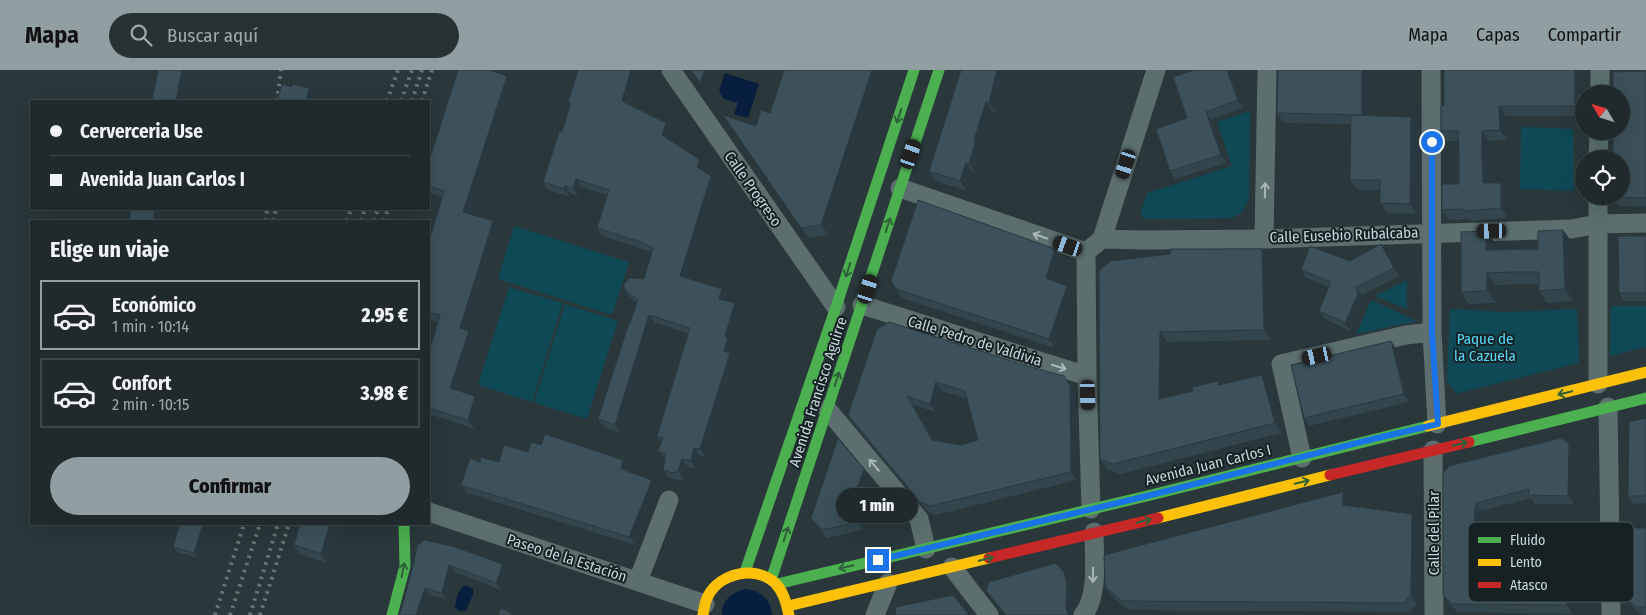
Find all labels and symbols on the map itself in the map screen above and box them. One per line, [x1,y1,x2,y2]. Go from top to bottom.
north arrow [1575,85,1630,140]
one-way arrow [894,108,903,124]
route start [1421,131,1443,153]
car [899,137,922,171]
car [1114,147,1137,181]
street label: Calle Progreso [721,148,785,230]
one-way arrow [1260,182,1270,198]
one-way arrow [884,218,893,233]
street label: Calle Eusebio Rubalcaba [1269,223,1419,247]
car [1476,223,1507,239]
one-way arrow [1033,231,1048,240]
car [1051,234,1084,258]
one-way arrow [843,262,852,278]
car [856,272,879,306]
street label: Calle Pedro de Valdivia [906,312,1044,370]
street label: Avenida Francisco Aguirre [785,315,851,469]
park label: Paque de la Cazuela [1454,330,1516,365]
car [1300,345,1333,367]
one-way arrow [1051,363,1067,373]
one-way arrow [833,372,843,388]
car [1079,380,1096,410]
one-way arrow [1557,389,1573,398]
one-way arrow [1451,438,1467,448]
street label: Avenida Juan Carlos I [1143,441,1273,489]
one-way arrow [868,458,880,471]
one-way arrow [1294,477,1310,486]
callout: 1 min [837,488,919,522]
street label: Calle del Pilar [1425,490,1443,575]
one-way arrow [1136,516,1152,525]
legend [1468,522,1634,602]
one-way arrow [782,526,792,542]
street label: Paseo de la Estación [505,530,629,586]
text: Fluido [1510,532,1545,549]
route end [867,549,889,571]
one-way arrow [978,554,994,563]
text: Lento [1510,554,1542,571]
one-way arrow [399,563,409,579]
one-way arrow [838,563,854,572]
one-way arrow [1089,567,1098,583]
text: Atasco [1510,577,1548,594]

